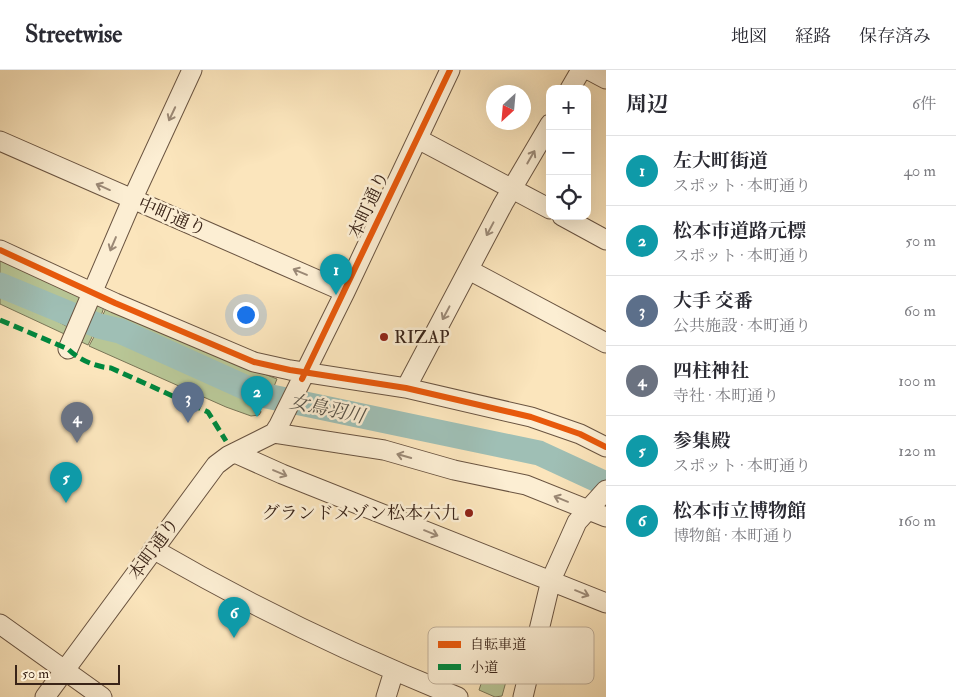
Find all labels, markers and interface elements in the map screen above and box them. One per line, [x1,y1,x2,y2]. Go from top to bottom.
text: Streetwise [25,19,122,50]
text: 地図 [731,25,767,48]
text: 経路 [795,25,831,48]
text: 保存済み [859,25,931,48]
north arrow [486,85,531,130]
map controls [546,85,591,220]
button: + [546,85,591,130]
text: 周辺 [626,91,668,118]
text: 6件 [912,94,936,114]
one-way arrow [166,106,176,121]
button: − [546,130,591,175]
text: 左大町街道 [673,149,768,173]
one-way arrow [526,150,536,164]
text: 1 [639,161,645,181]
text: 40 m [903,161,936,181]
street label: 本町通り [343,168,395,242]
button: locate [546,175,591,220]
text: スポット · 本町通り [673,176,811,196]
one-way arrow [96,181,111,191]
street label: 中町通り [134,192,210,242]
text: 松本市道路元標 [673,219,806,243]
one-way arrow [485,222,495,237]
text: 2 [638,231,646,251]
text: 50 m [905,231,936,251]
one-way arrow [108,236,117,251]
text: スポット · 本町通り [673,246,811,266]
pin: 1 [320,254,352,295]
one-way arrow [293,267,308,277]
text: 大手 交番 [673,289,753,313]
text: 3 [639,301,645,321]
text: 60 m [904,301,936,321]
your location [233,302,259,328]
one-way arrow [441,305,451,320]
text: 公共施設 · 本町通り [673,316,811,336]
place label: RIZAP [394,326,450,349]
marker: RIZAP [378,331,390,343]
text: 四柱神社 [673,359,749,383]
text: 4 [638,371,646,391]
text: 100 m [898,371,936,391]
pin: 2 [241,376,273,417]
pin: 3 [172,382,204,423]
text: 寺社 · 本町通り [673,386,779,406]
water label: 女鳥羽川 [287,389,369,429]
pin: 4 [61,402,93,443]
text: 参集殿 [673,429,730,453]
text: 5 [638,441,646,461]
text: 120 m [898,441,936,461]
one-way arrow [397,451,413,461]
text: スポット · 本町通り [673,456,811,476]
pin: 5 [50,462,82,503]
one-way arrow [272,470,287,479]
one-way arrow [554,494,569,503]
text: 松本市立博物館 [673,499,806,523]
place label: グランドメゾン松本六九 [262,502,459,525]
marker: グランドメゾン松本六九 [463,507,475,519]
text: 6 [638,511,646,531]
text: 160 m [898,511,936,531]
street label: 本町通り [124,513,184,585]
text: 博物館 · 本町通り [673,526,795,546]
one-way arrow [423,529,438,538]
one-way arrow [574,589,589,598]
pin: 6 [218,597,250,638]
legend [428,627,594,684]
text: 自転車道 [470,636,526,653]
text: 小道 [470,659,498,676]
scale bar [15,662,120,685]
text: 50 m [22,665,49,682]

